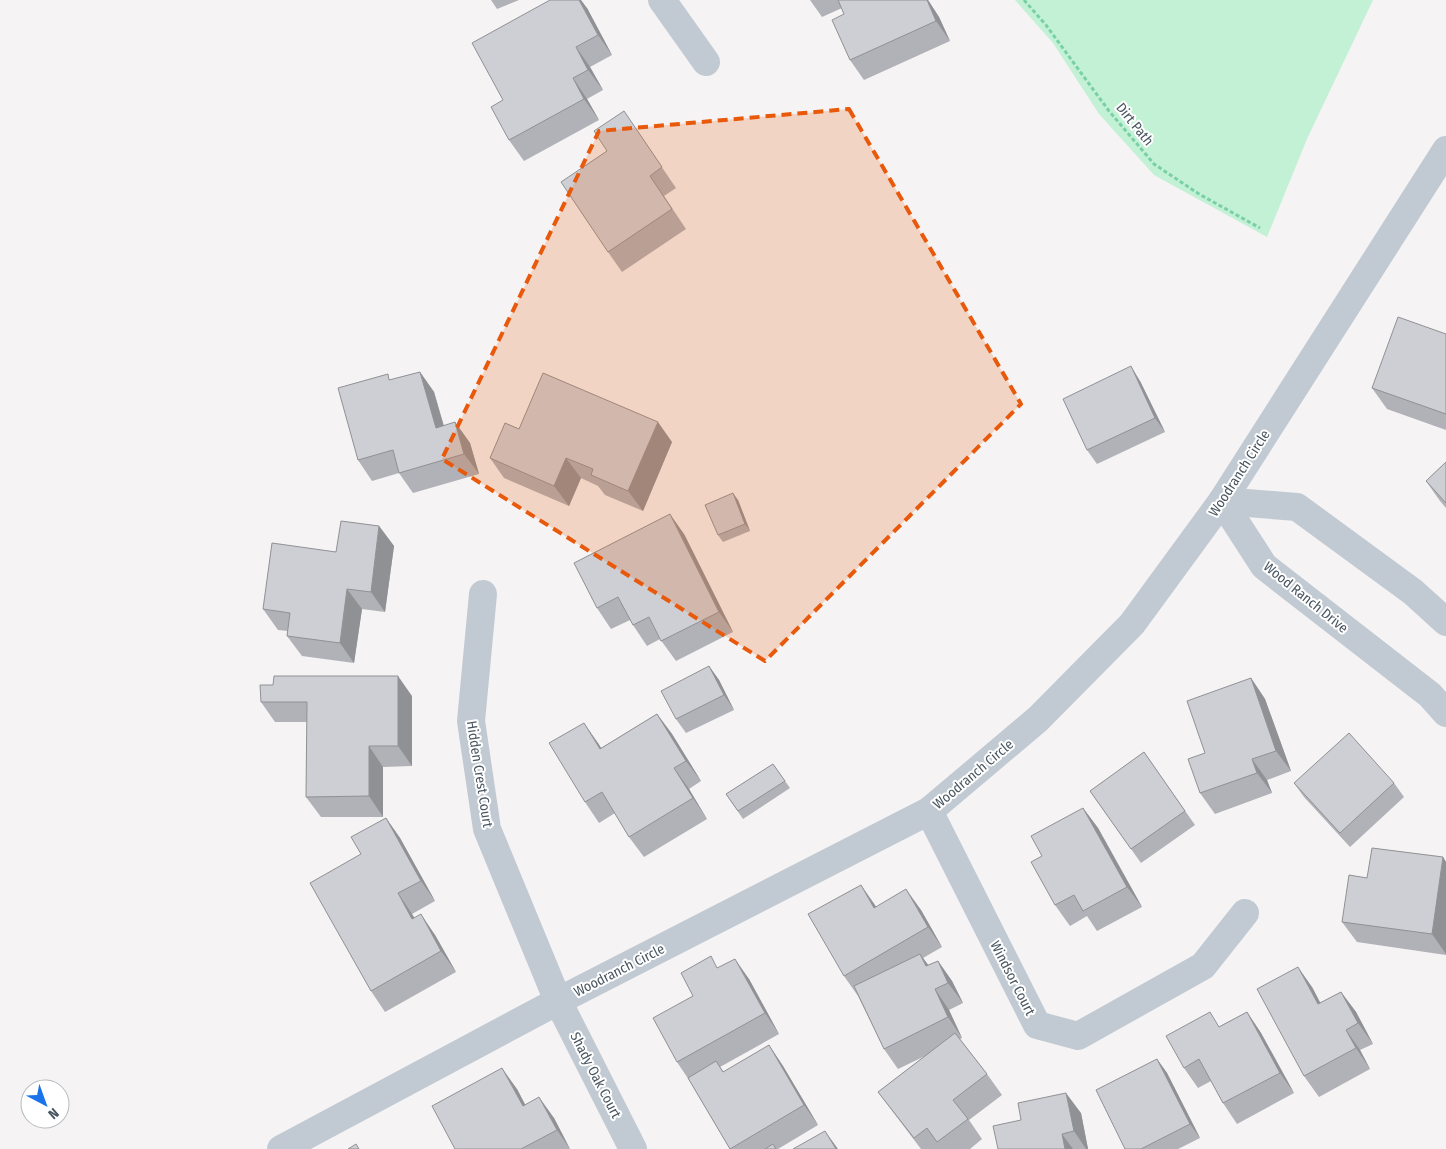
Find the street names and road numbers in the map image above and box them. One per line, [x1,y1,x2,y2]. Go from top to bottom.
street label: Dirt Path [1112,100,1157,149]
street label: Woodranch Circle [1205,427,1274,520]
street label: Wood Ranch Drive [1260,558,1351,637]
street label: Hidden Crest Court [463,720,496,829]
street label: Woodranch Circle [930,736,1017,813]
street label: Windsor Court [987,938,1039,1019]
street label: Woodranch Circle [571,940,668,1001]
street label: Shady Oak Court [567,1029,625,1122]

